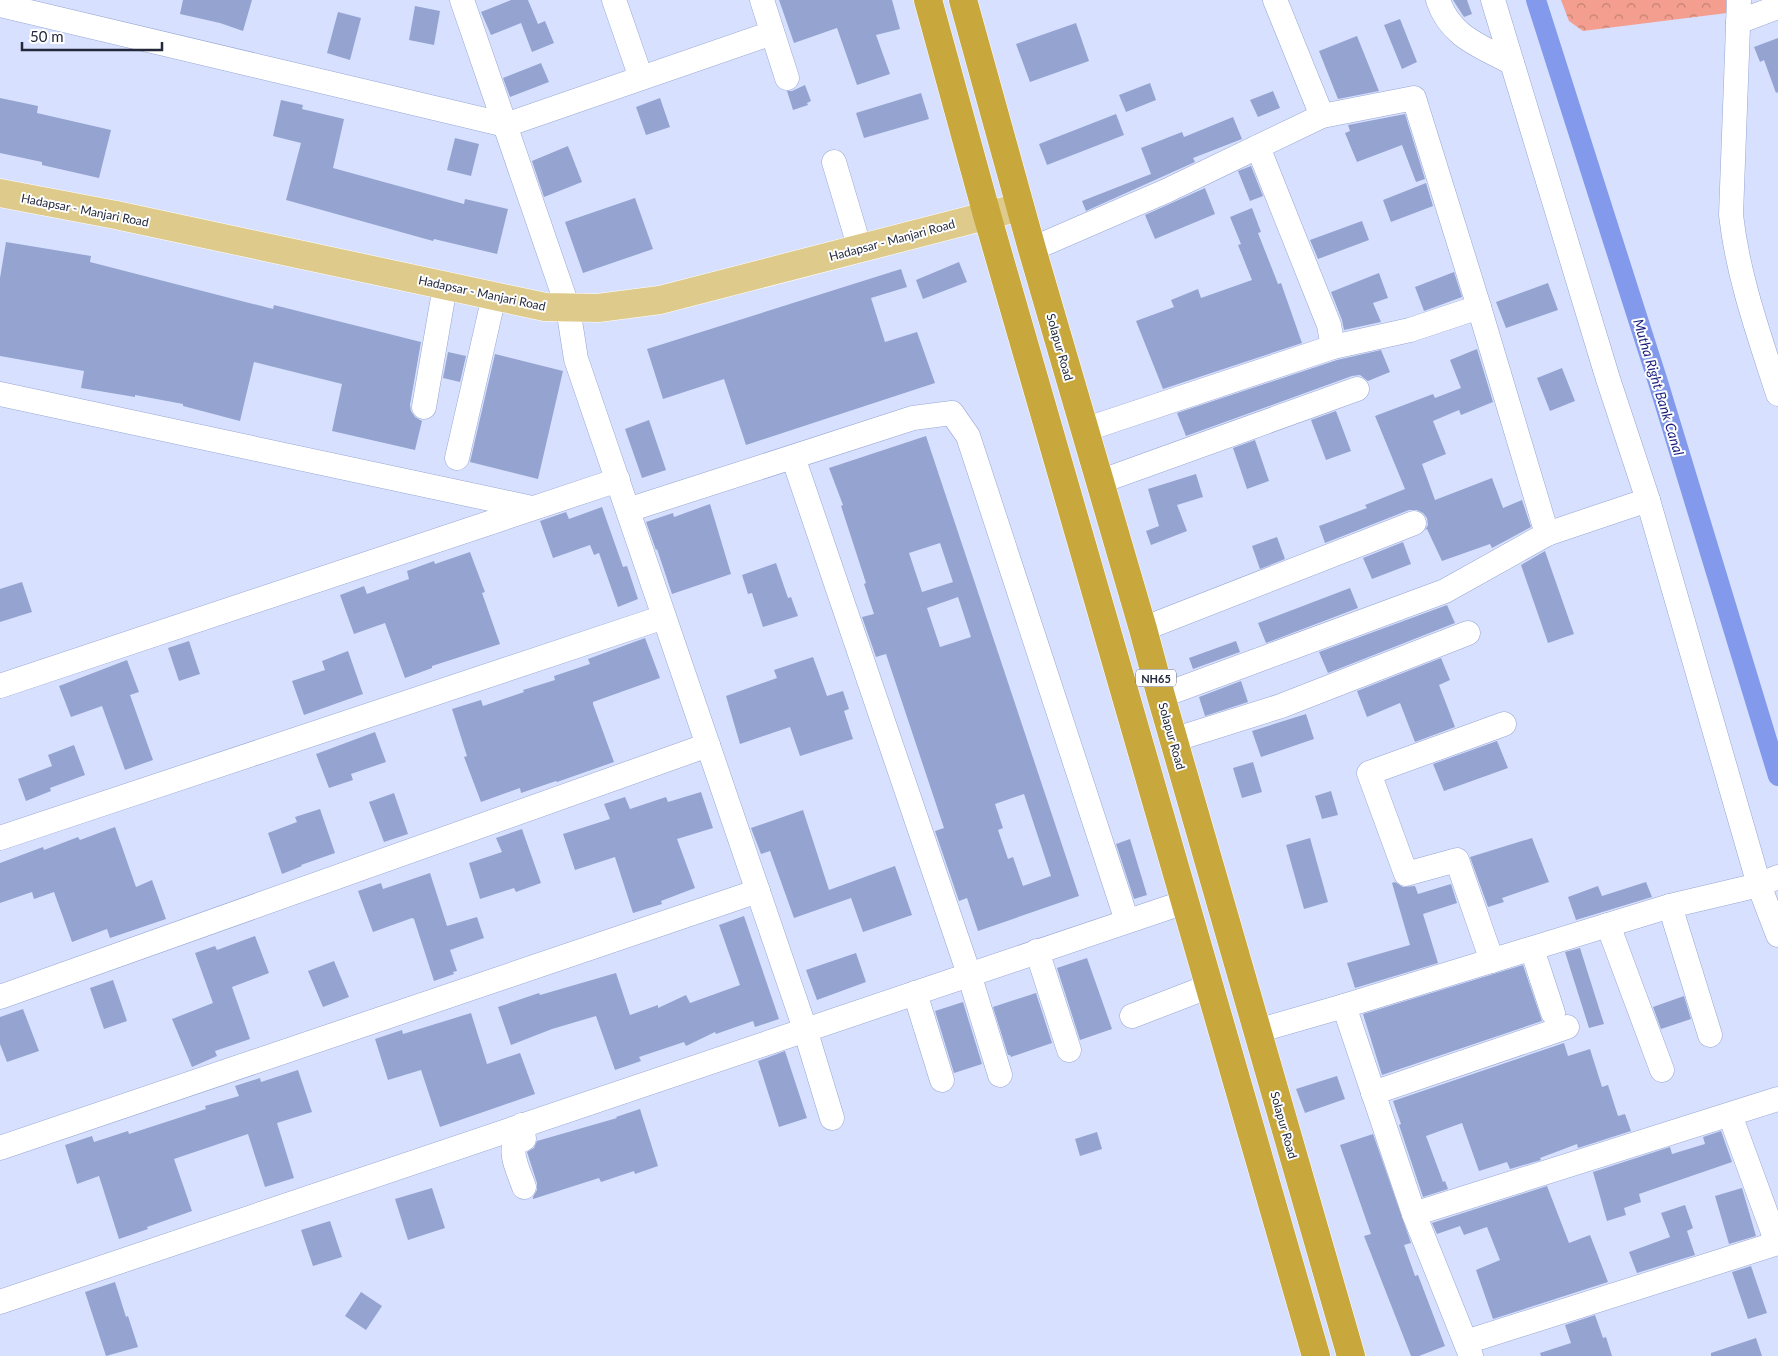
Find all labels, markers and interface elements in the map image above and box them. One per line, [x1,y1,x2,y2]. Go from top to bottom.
scale bar [22,20,162,52]
text: 50 m [30,27,64,45]
street label: Hadapsar - Manjari Road [20,190,150,230]
street label: Hadapsar - Manjari Road [827,216,957,264]
street label: Hadapsar - Manjari Road [417,272,547,314]
street label: Solapur Road [1043,312,1077,382]
water label: Mutha Right Bank Canal [1630,317,1688,457]
road number: NH65 [1136,670,1176,686]
street label: Solapur Road [1155,701,1189,771]
street label: Solapur Road [1267,1090,1301,1160]

